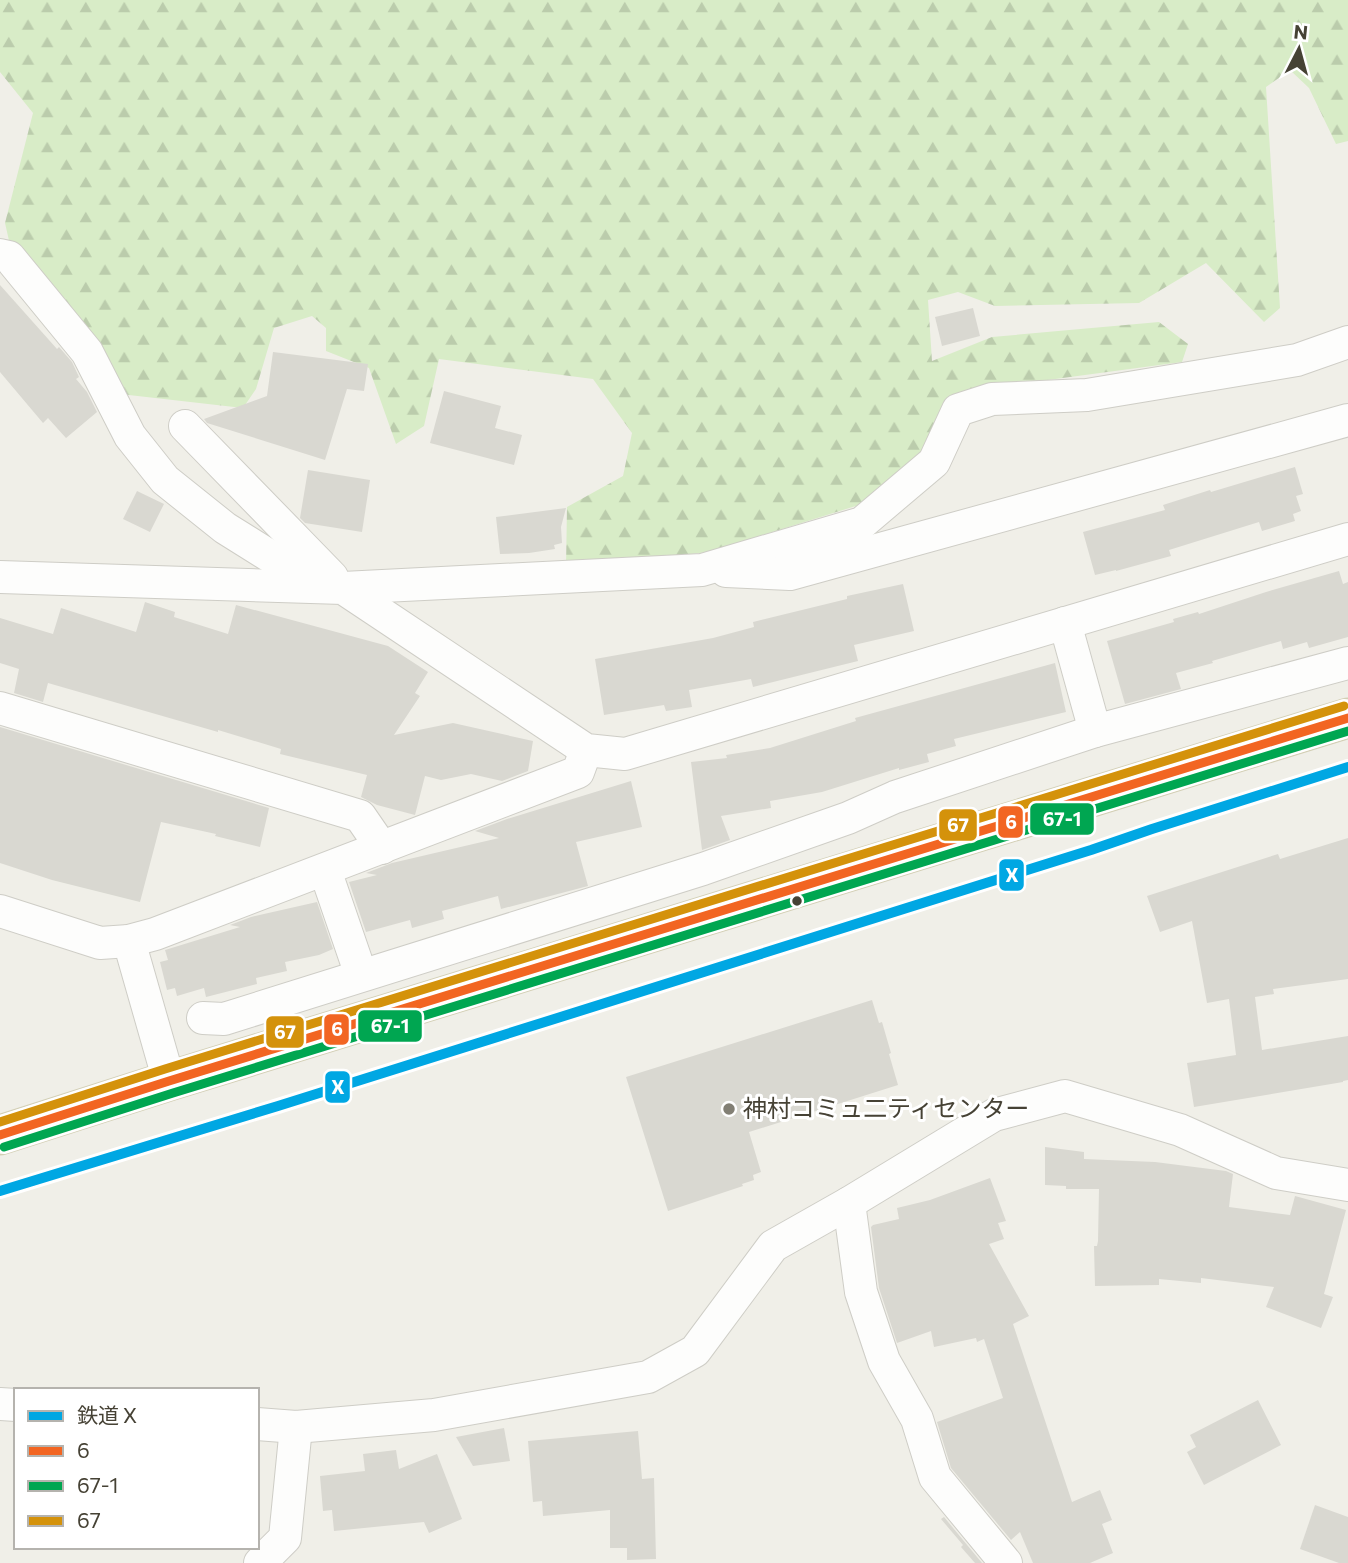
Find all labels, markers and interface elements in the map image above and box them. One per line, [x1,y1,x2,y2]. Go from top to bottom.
north arrow [1264,14,1334,84]
text: N [1293,19,1309,44]
line badge: 67-1 [1029,802,1095,836]
line badge: 6 [997,805,1024,839]
text: 67-1 [1043,807,1081,830]
line badge: 67 [938,808,978,842]
text: 6 [1005,810,1017,833]
text: 67 [947,813,969,836]
line badge: X [998,858,1025,892]
text: X [1005,863,1019,886]
unlabelled marker [790,894,804,908]
line badge: 67-1 [357,1009,423,1043]
line badge: 6 [323,1013,350,1046]
text: 67-1 [371,1014,409,1037]
line badge: 67 [265,1015,305,1049]
text: 6 [331,1017,343,1040]
text: 67 [274,1020,296,1043]
line badge: X [324,1070,351,1104]
text: X [331,1075,345,1098]
place label: 神村コミュ二ティセンター [743,1093,1030,1122]
marker: 神村コミュ二ティセンター [721,1101,737,1117]
legend [14,1388,259,1549]
text: 鉄道 X [77,1402,137,1427]
text: 6 [77,1437,90,1462]
text: 67-1 [77,1472,119,1497]
text: 67 [77,1507,101,1532]

